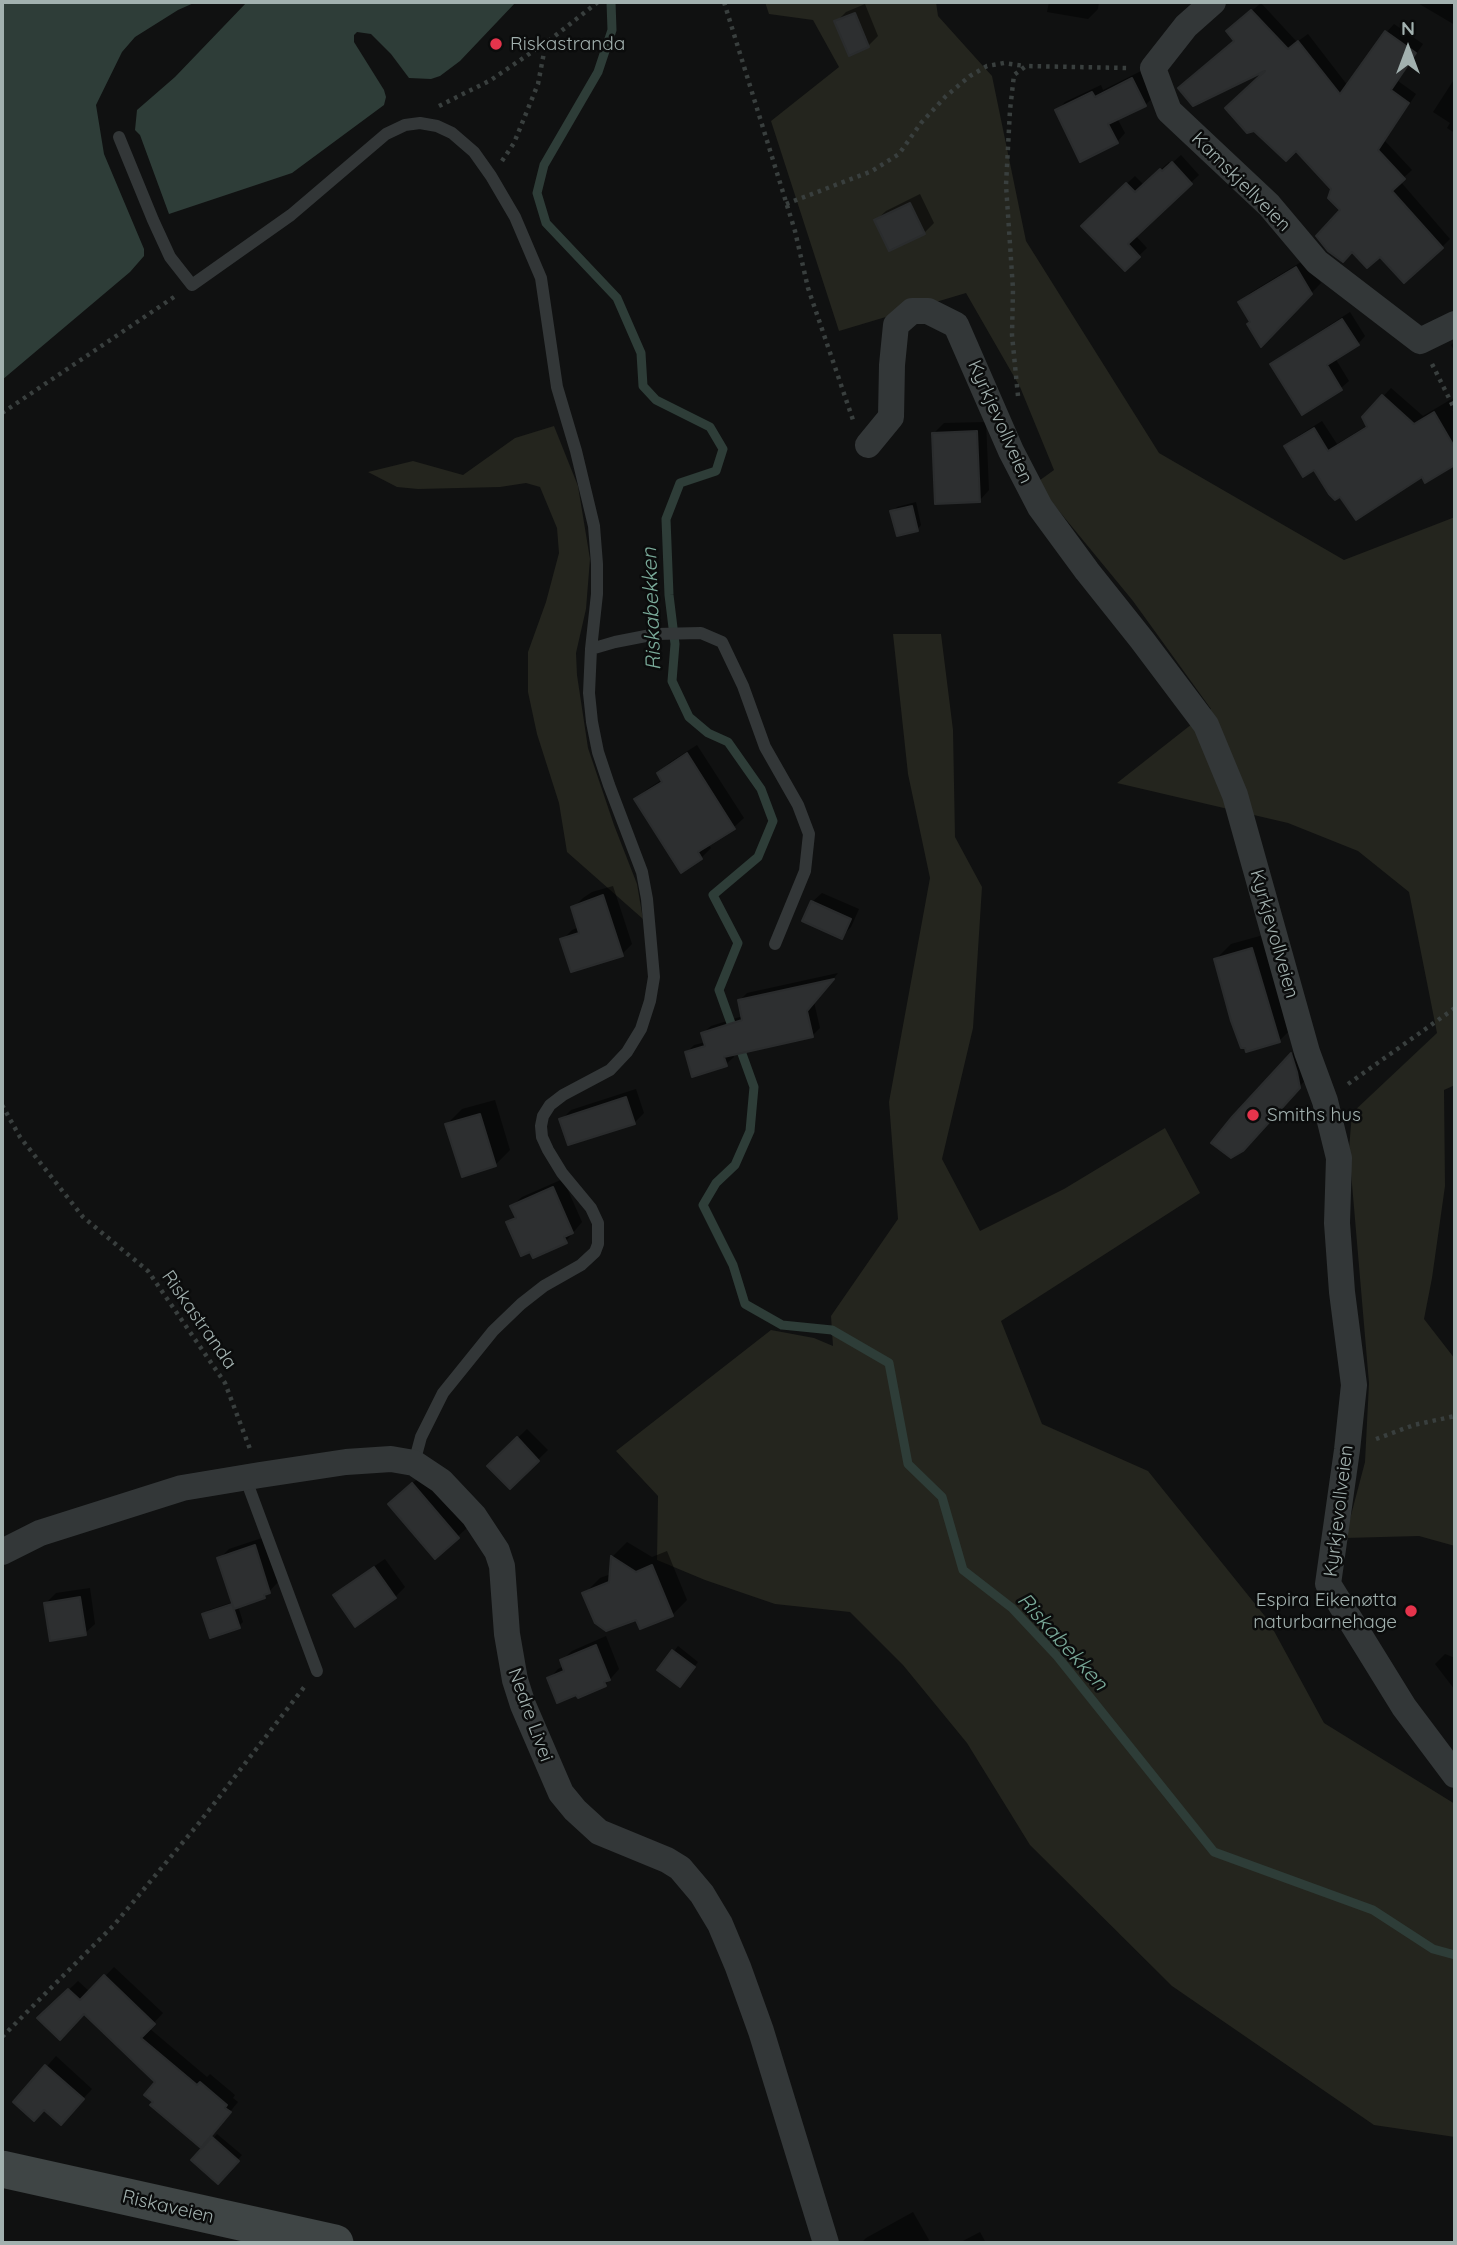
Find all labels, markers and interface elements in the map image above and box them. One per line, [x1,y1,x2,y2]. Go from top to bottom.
north arrow [1373,14,1443,84]
text: N [1401,16,1415,40]
place label: Riskastranda [510,33,625,55]
marker: Riskastranda [488,36,504,52]
street label: Kamskjellveien [1187,128,1295,236]
street label: Kyrkjevollveien [963,357,1037,487]
water label: Riskabekken [637,547,667,671]
street label: Kyrkjevollveien [1245,867,1303,1001]
place label: Smiths hus [1267,1104,1361,1126]
marker: Smiths hus [1245,1107,1261,1123]
street label: Riskastranda [157,1266,241,1374]
street label: Kyrkjevollveien [1320,1444,1358,1578]
water label: Riskabekken [1012,1588,1112,1696]
place label: Espira Eikenøtta naturbarnehage [1253,1589,1397,1633]
marker: Espira Eikenøtta naturbarnehage [1403,1603,1419,1619]
street label: Nedre Livei [503,1665,557,1765]
street label: Riskaveien [120,2185,216,2229]

